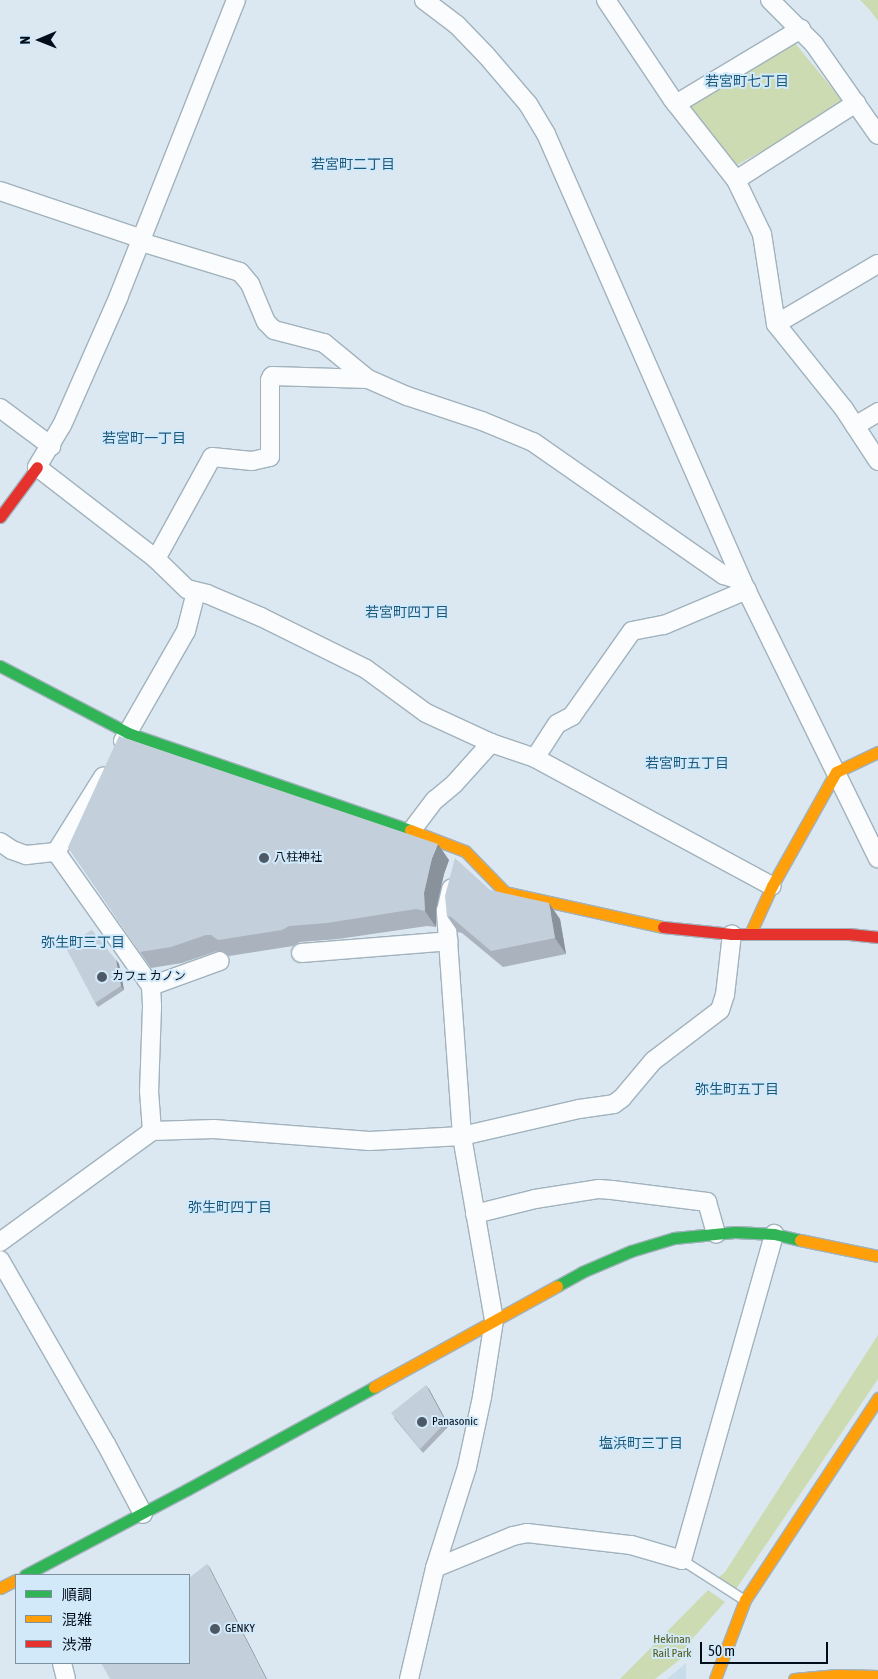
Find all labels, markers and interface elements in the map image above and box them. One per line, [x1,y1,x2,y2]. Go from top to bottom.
north arrow [15,15,65,65]
text: N [17,36,33,45]
district label: 若宮町七丁目 [705,73,789,89]
district label: 若宮町二丁目 [311,156,395,172]
district label: 若宮町一丁目 [102,430,186,446]
district label: 若宮町四丁目 [365,604,449,620]
district label: 若宮町五丁目 [645,755,729,771]
place label: 八柱神社 [274,851,322,865]
marker: 八柱神社 [258,852,270,864]
district label: 弥生町三丁目 [41,934,125,950]
place label: カフェ カノン [112,970,186,984]
marker: カフェ カノン [96,971,108,983]
district label: 弥生町五丁目 [695,1081,779,1097]
district label: 弥生町四丁目 [188,1199,272,1215]
place label: Panasonic [432,1415,478,1429]
marker: Panasonic [416,1416,428,1428]
district label: 塩浜町三丁目 [599,1435,683,1451]
legend [15,1574,190,1664]
text: 順調 [62,1586,92,1603]
text: 混雑 [62,1611,92,1628]
place label: GENKY [225,1622,255,1636]
marker: GENKY [209,1623,221,1635]
scale bar [703,1632,830,1664]
park label: Hekinan Rail Park [652,1633,692,1661]
text: 渋滞 [62,1636,92,1653]
text: 50 m [708,1642,735,1659]

